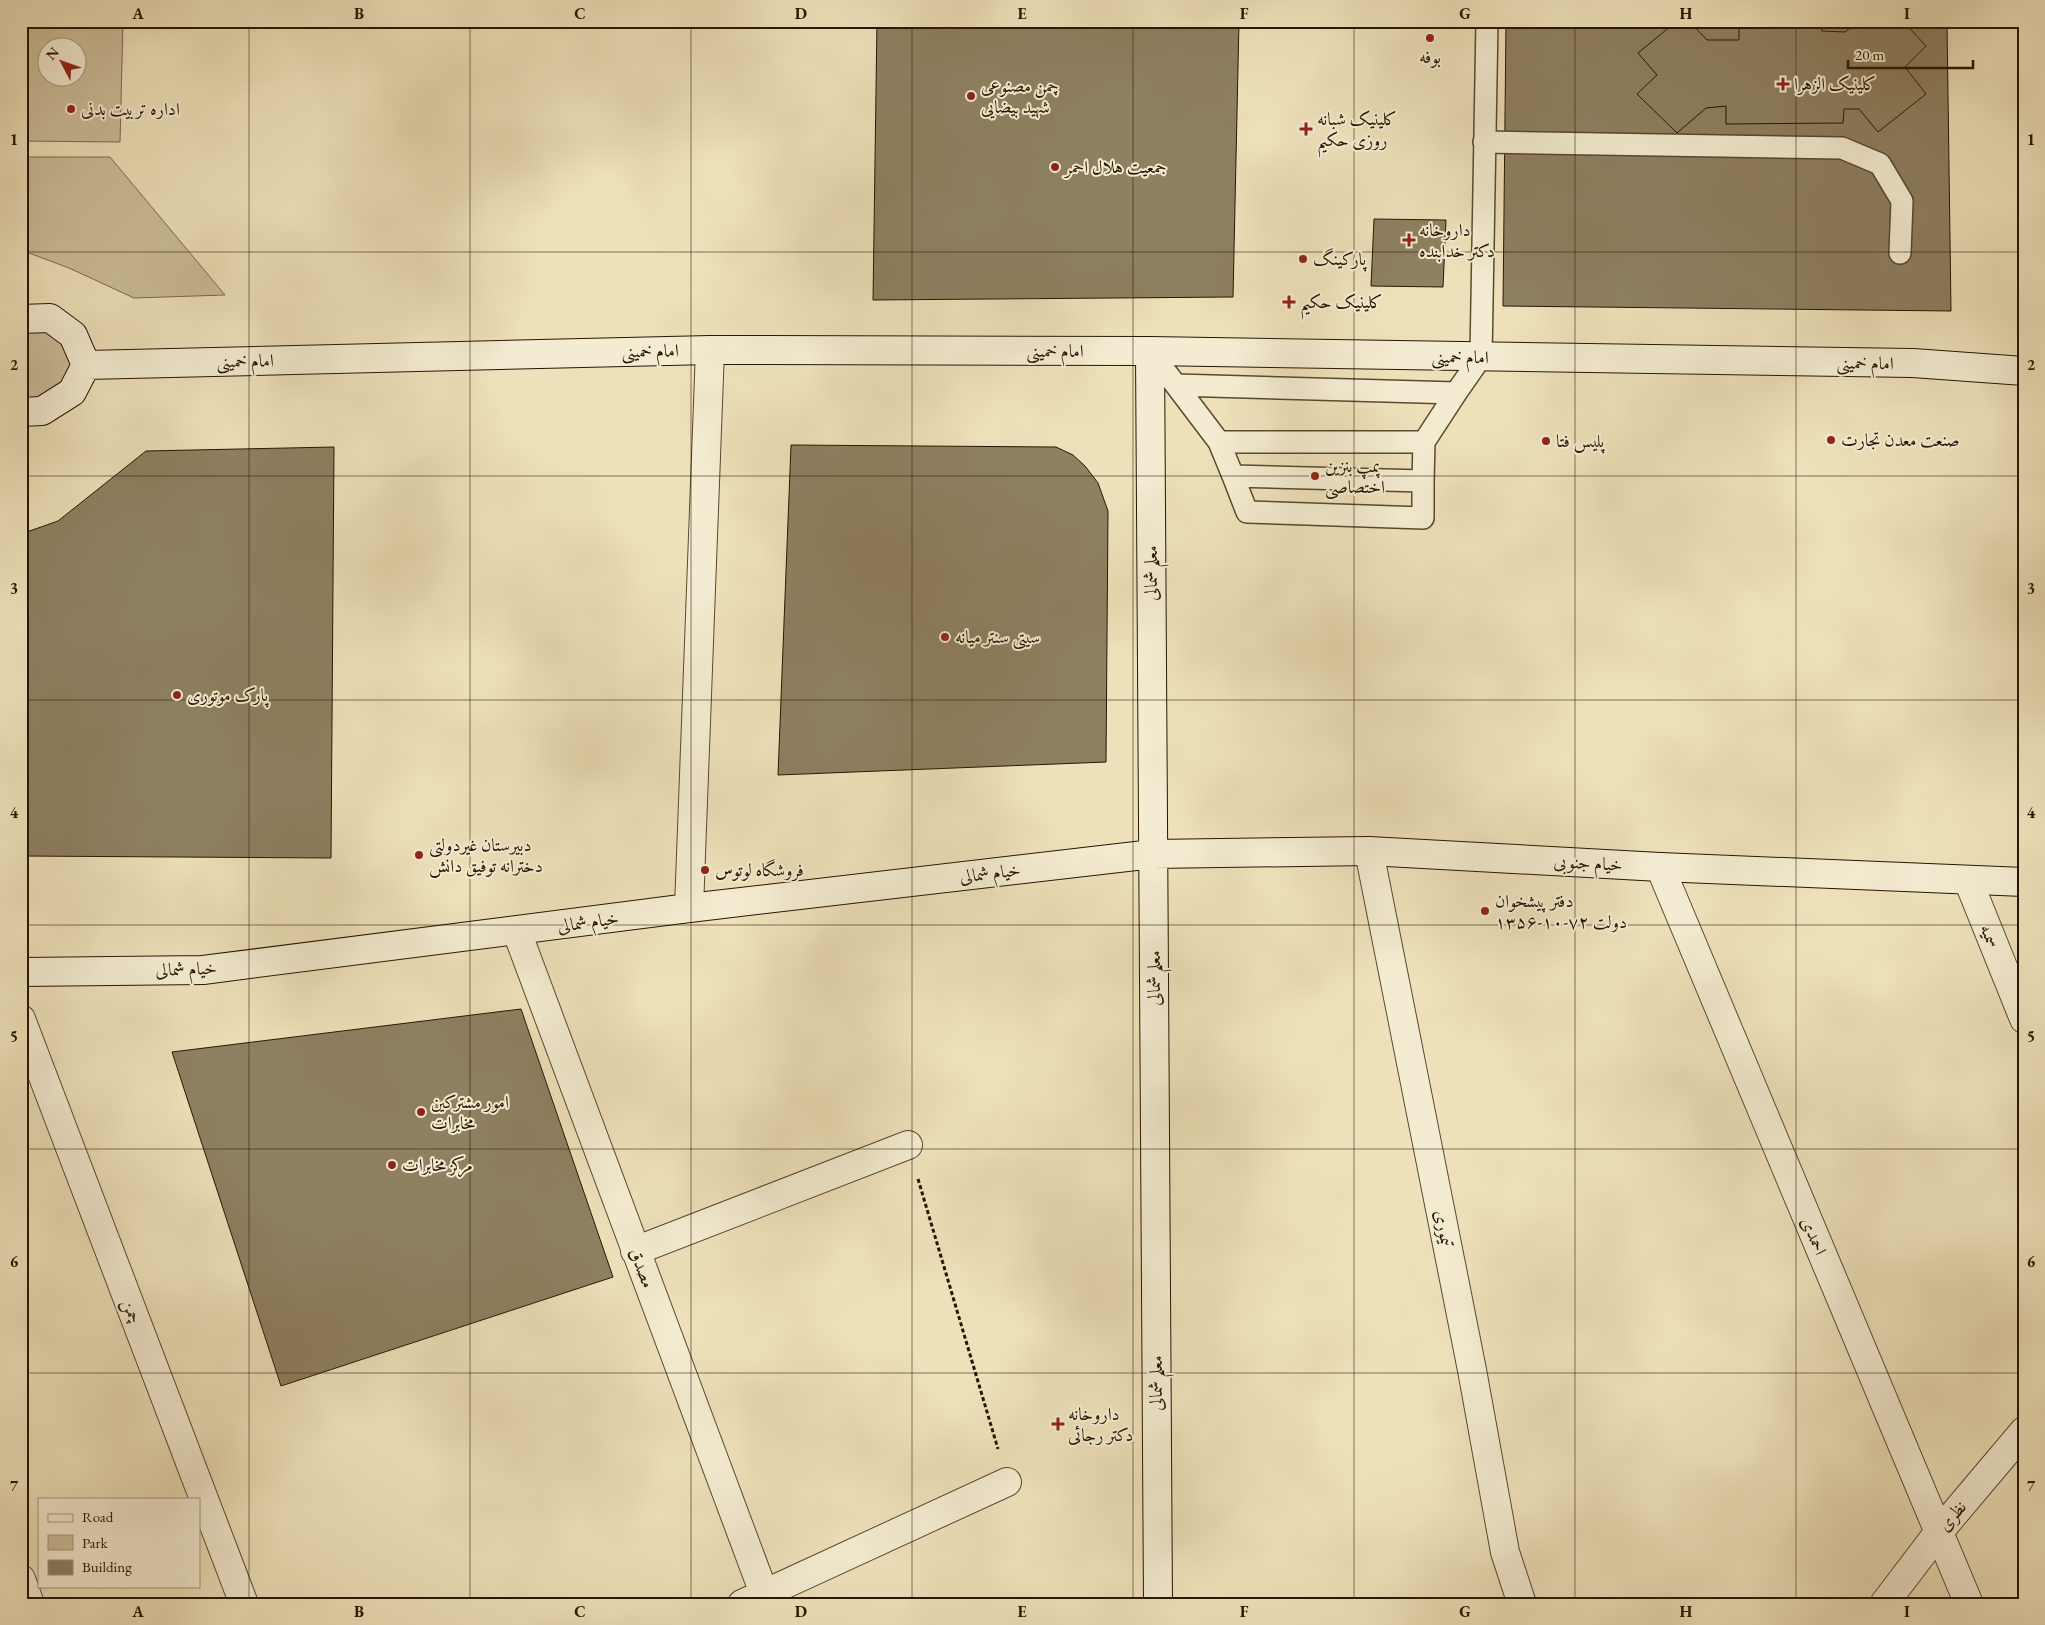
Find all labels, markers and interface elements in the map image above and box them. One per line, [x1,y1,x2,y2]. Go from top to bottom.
text: A [131,3,144,24]
text: B [354,3,364,24]
text: C [574,3,586,24]
text: D [795,3,807,24]
text: E [1017,3,1027,24]
text: F [1240,3,1249,24]
text: G [1459,3,1471,24]
text: H [1680,3,1693,24]
text: I [1904,3,1910,24]
marker: بوفه [1424,32,1436,44]
north arrow [38,38,88,88]
scale bar [1848,38,1972,70]
text: N [42,43,63,64]
place label: بوفه [1419,45,1441,68]
text: 20 m [1855,45,1884,64]
place label: کلینیک الزهرا [1794,72,1876,96]
place label: چمن مصنوعی شهید بیضایی [981,74,1059,119]
marker: کلینیک الزهرا [1776,77,1790,91]
marker: چمن مصنوعی شهید بیضایی [965,90,977,102]
place label: اداره تربیت بدنی [81,97,180,120]
marker: اداره تربیت بدنی [65,103,77,115]
place label: کلینیک شبانه روزی حکیم [1317,107,1397,158]
marker: کلینیک شبانه روزی حکیم [1299,122,1313,136]
text: 1 [10,129,18,150]
text: 1 [2027,129,2035,150]
place label: جمعیت هلال احمر [1063,155,1167,179]
marker: جمعیت هلال احمر [1049,161,1061,173]
place label: داروخانه دکتر خدابنده [1419,218,1495,262]
marker: داروخانه دکتر خدابنده [1403,234,1415,246]
place label: پارکینگ [1313,247,1368,272]
marker: پارکینگ [1297,253,1309,265]
place label: کلینیک حکیم [1300,290,1383,320]
marker: کلینیک حکیم [1282,295,1296,309]
street label: امام خمینی [621,338,679,367]
street label: امام خمینی [1026,339,1084,367]
street label: امام خمینی [1431,345,1489,374]
street label: امام خمینی [216,348,274,377]
street label: امام خمینی [1836,351,1894,380]
text: 2 [10,354,19,375]
text: 2 [2027,354,2036,375]
place label: صنعت معدن تجارت [1841,428,1960,451]
place label: پلیس فتا [1556,429,1606,454]
marker: صنعت معدن تجارت [1825,434,1837,446]
marker: پلیس فتا [1540,435,1552,447]
place label: پمپ بنزین اختصاصی [1325,454,1385,500]
marker: پمپ بنزین اختصاصی [1309,470,1321,482]
street label: معلم شمالی [1139,545,1169,601]
text: 3 [10,578,18,599]
text: 3 [2027,578,2035,599]
place label: سیتی سنتر میانه [955,625,1040,650]
marker: سیتی سنتر میانه [939,631,951,643]
place label: پارک موتوری [187,683,270,708]
marker: پارک موتوری [171,689,183,701]
text: 4 [10,802,19,823]
text: 4 [2027,802,2036,823]
place label: دبیرستان غیردولتی دخترانه توفیق دانش [429,833,543,878]
marker: دبیرستان غیردولتی دخترانه توفیق دانش [413,849,425,861]
street label: خیام جنوبی [1553,849,1623,881]
street label: خیام شمالی [958,857,1023,893]
place label: فروشگاه لوتوس [715,858,804,882]
marker: فروشگاه لوتوس [699,864,711,876]
place label: دفتر پیشخوان دولت ۷۲-۱۰-۱۳۵۶ [1495,889,1627,933]
marker: دفتر پیشخوان دولت ۷۲-۱۰-۱۳۵۶ [1479,905,1491,917]
street label: خیام شمالی [556,906,621,942]
street label: سميه [1975,920,2006,951]
street label: معلم شمالی [1142,950,1172,1006]
street label: خیام شمالی [155,956,217,986]
text: 5 [10,1026,18,1047]
text: 5 [2027,1026,2035,1047]
place label: امور مشترکین مخابرات [431,1090,509,1134]
marker: امور مشترکین مخابرات [415,1106,427,1118]
place label: مرکز مخابرات [402,1153,473,1178]
marker: مرکز مخابرات [386,1159,398,1171]
street label: تیموری [1430,1208,1459,1249]
street label: احمدی [1796,1213,1833,1258]
street label: مصدق [624,1245,661,1291]
text: 6 [10,1251,19,1272]
text: 6 [2027,1251,2036,1272]
street label: چمن [116,1295,148,1327]
street label: معلم شمالی [1144,1355,1174,1411]
place label: داروخانه دکتر رجائی [1068,1402,1133,1446]
marker: داروخانه دکتر رجائی [1052,1418,1064,1430]
text: 7 [10,1475,19,1496]
text: 7 [2027,1475,2036,1496]
street label: نظری [1932,1496,1972,1536]
legend [38,1498,200,1588]
text: Road [82,1507,114,1526]
text: Park [82,1533,109,1552]
text: Building [82,1557,132,1576]
text: A [131,1601,144,1622]
text: B [354,1601,364,1622]
text: C [574,1601,586,1622]
text: D [795,1601,807,1622]
text: E [1017,1601,1027,1622]
text: F [1240,1601,1249,1622]
text: G [1459,1601,1471,1622]
text: H [1680,1601,1693,1622]
text: I [1904,1601,1910,1622]

